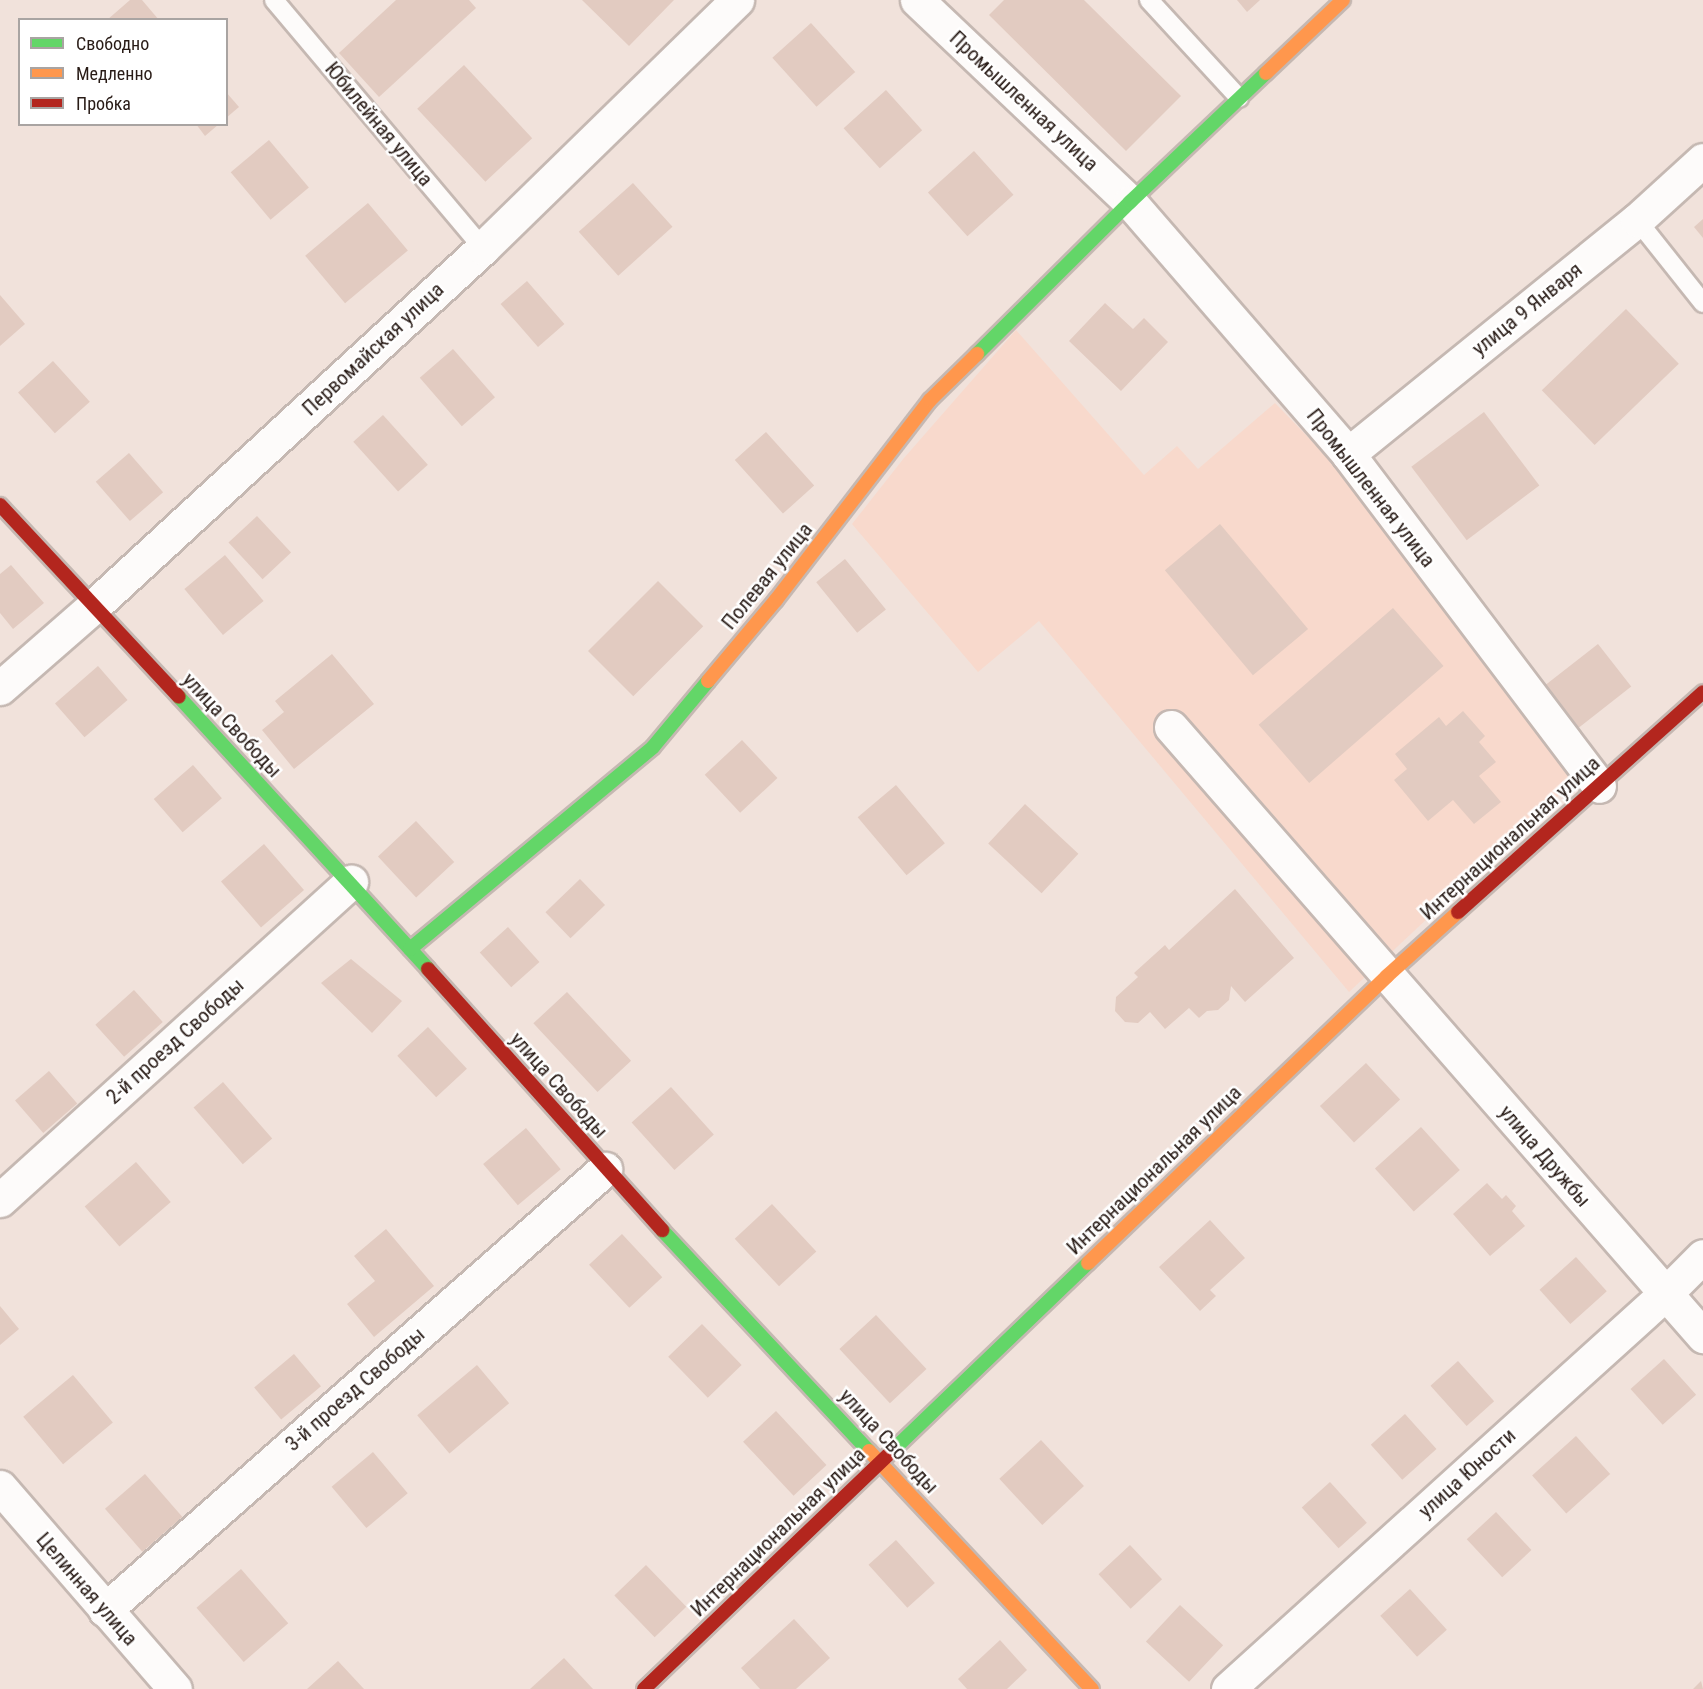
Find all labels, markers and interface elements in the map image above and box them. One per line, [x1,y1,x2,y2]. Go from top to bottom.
legend [18,18,228,126]
street label: Промышленная улица [944,26,1104,176]
text: Свободно [76,33,149,54]
street label: Юбилейная улица [320,57,438,191]
text: Медленно [76,63,153,84]
text: Пробка [76,93,131,114]
street label: улица 9 Января [1467,257,1587,361]
street label: Первомайская улица [297,277,449,421]
street label: Промышленная улица [1301,404,1441,572]
street label: Полевая улица [716,517,818,635]
street label: улица Свободы [177,667,287,783]
street label: Интернациональная улица [1415,751,1605,925]
street label: 2-й проезд Свободы [101,973,249,1109]
street label: улица Свободы [505,1027,613,1143]
street label: Интернациональная улица [1061,1080,1247,1260]
street label: улица Дружбы [1494,1100,1596,1212]
street label: 3-й проезд Свободы [280,1322,430,1456]
street label: улица Свободы [834,1383,944,1499]
street label: улица Юности [1413,1423,1521,1523]
street label: Интернациональная улица [685,1442,871,1622]
street label: Целинная улица [31,1527,143,1651]

